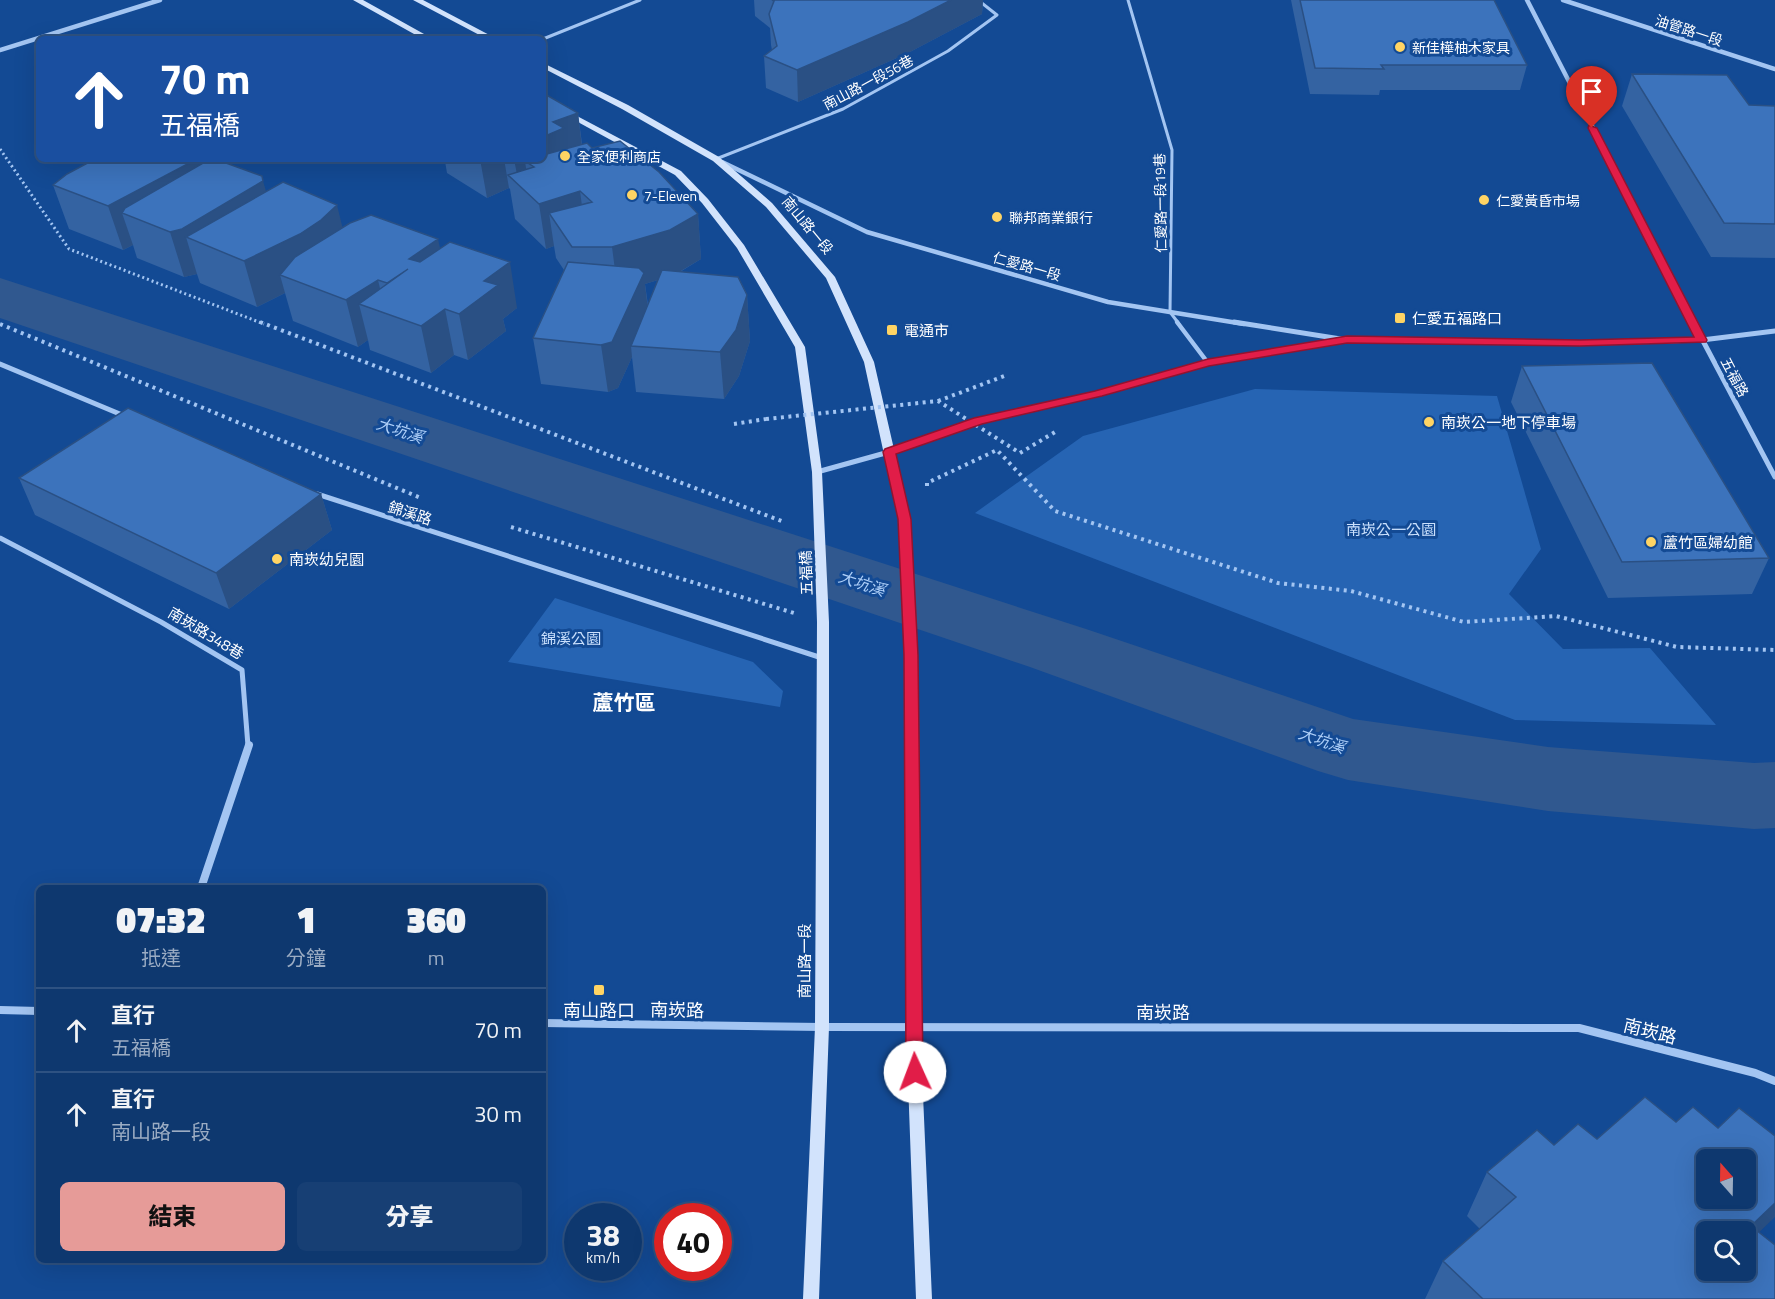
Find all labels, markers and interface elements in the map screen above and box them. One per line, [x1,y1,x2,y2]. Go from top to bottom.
street label: 油管路一段 [1652,9,1726,51]
place label: 新佳樺柚木家具 [1412,37,1510,58]
marker: 新佳樺柚木家具 [1393,40,1407,54]
text: 70 m [159,46,251,110]
street label: 南山路一段56巷 [819,49,917,115]
icon: ahead [60,60,138,138]
pin [1566,66,1617,128]
icon: arrive [1575,75,1608,108]
text: 五福橋 [159,104,240,145]
place label: 全家便利商店 [577,146,661,167]
marker: 全家便利商店 [558,149,572,163]
street label: 仁愛路一段19巷 [1149,153,1171,253]
place label: 7-Eleven [644,185,697,206]
marker: 7-Eleven [625,188,639,202]
place label: 仁愛黃昏市場 [1496,190,1580,211]
street label: 南山路一段 [777,191,839,259]
marker: 仁愛黃昏市場 [1477,193,1491,207]
place label: 聯邦商業銀行 [1009,207,1093,228]
marker: 聯邦商業銀行 [990,210,1004,224]
street label: 仁愛路一段 [990,246,1064,286]
place label: 仁愛五福路口 [1412,307,1502,330]
marker: 仁愛五福路口 [1393,311,1407,325]
place label: 電通市 [904,319,949,342]
marker: 電通市 [885,323,899,337]
street label: 五福路 [1716,354,1754,400]
water label: 大坑溪 [373,411,428,449]
place label: 南崁公一地下停車場 [1441,411,1576,434]
marker: 南崁公一地下停車場 [1422,415,1436,429]
street label: 錦溪路 [385,495,435,531]
park label: 南崁公一公園 [1346,518,1436,541]
place label: 蘆竹區婦幼館 [1663,531,1753,554]
marker: 蘆竹區婦幼館 [1644,535,1658,549]
place label: 南崁幼兒園 [289,548,364,571]
street label: 五福橋 [794,550,818,596]
marker: 南崁幼兒園 [270,552,284,566]
water label: 大坑溪 [835,564,890,602]
street label: 南崁路348巷 [164,601,248,665]
park label: 錦溪公園 [541,627,601,650]
district label: 蘆竹區 [593,686,656,718]
water label: 大坑溪 [1295,721,1350,760]
text: 07:32 [116,892,206,947]
text: 1 [296,892,316,947]
text: 360 [406,892,466,947]
street label: 南山路一段 [793,923,816,999]
text: 抵達 [141,942,181,973]
text: 分鐘 [286,942,326,973]
text: m [428,942,444,973]
marker: 南山路口 [592,983,606,997]
street label: 南崁路 [650,996,704,1024]
place label: 南山路口 [563,997,635,1024]
text: 直行 [111,998,155,1032]
street label: 南崁路 [1136,999,1190,1026]
street label: 南崁路 [1621,1011,1679,1051]
text: 70 m [474,1013,522,1047]
icon: ahead [60,1014,93,1047]
text: 五福橋 [111,1032,171,1063]
position arrow [883,1040,947,1104]
text: 直行 [111,1082,155,1116]
text: 30 m [474,1097,522,1131]
icon: ahead [60,1098,93,1131]
text: 南山路一段 [111,1116,211,1147]
north arrow [1696,1149,1756,1209]
map controls [1696,1149,1756,1281]
button: 結束 [60,1182,285,1251]
button: 分享 [297,1182,522,1251]
speed limit sign: 40 [654,1203,732,1281]
text: 38 [586,1212,620,1258]
button: search [1696,1221,1756,1281]
text: km/h [586,1246,620,1269]

